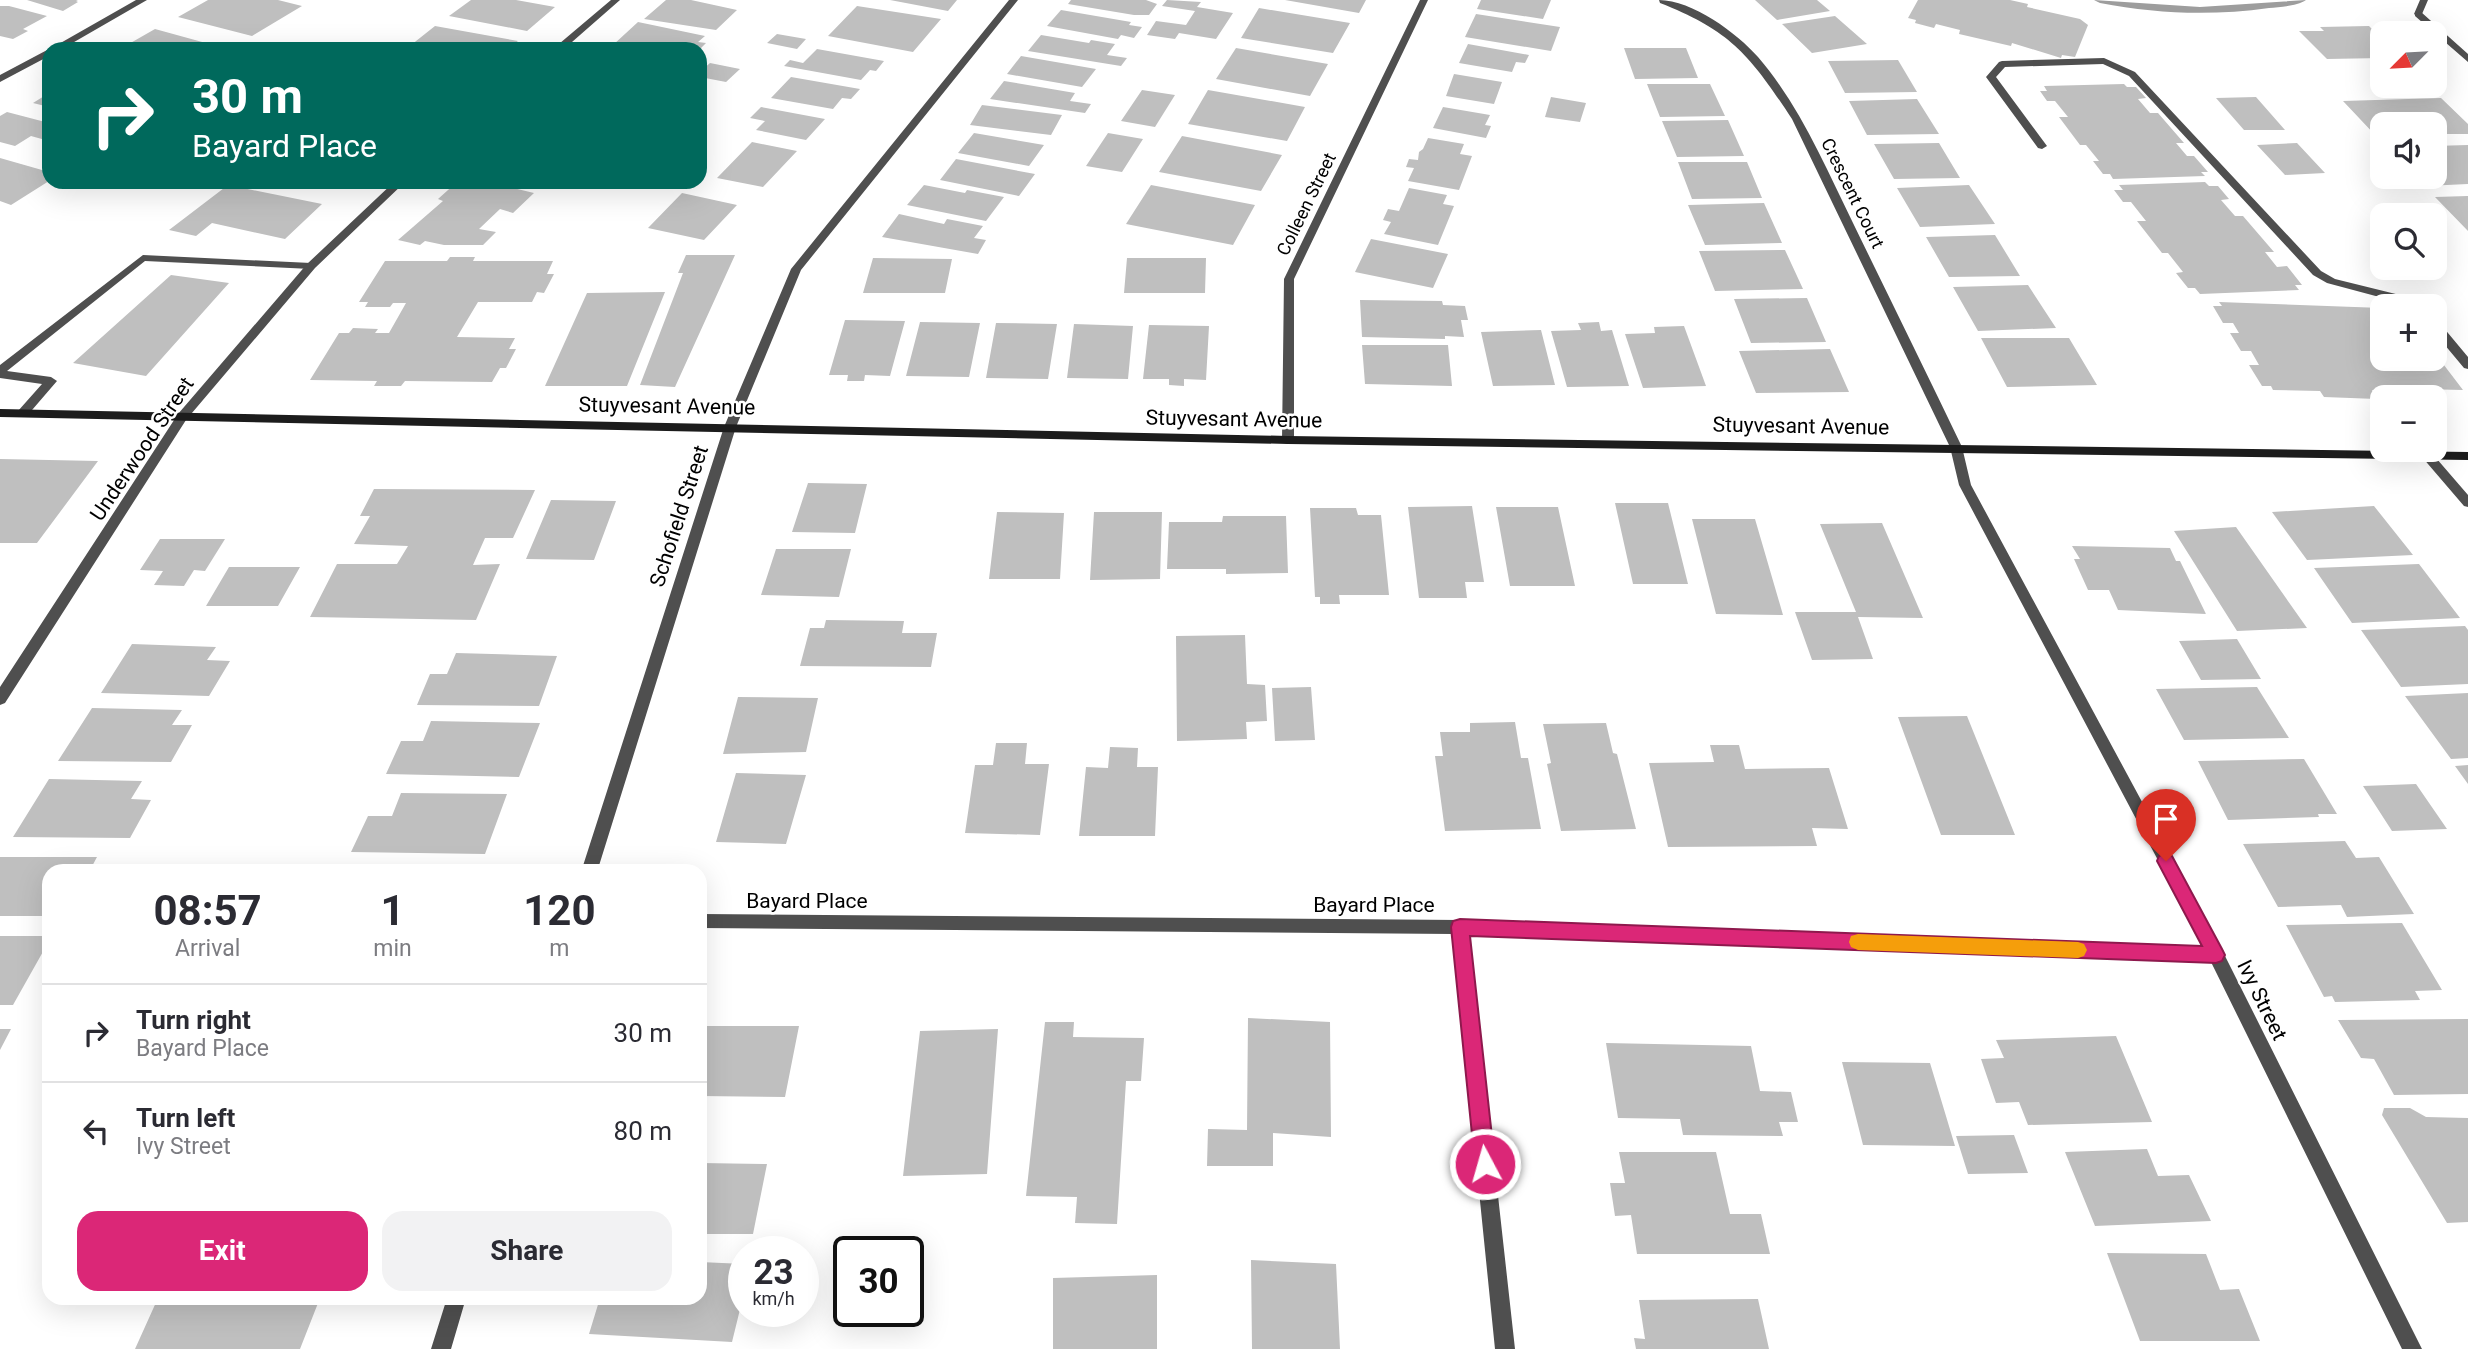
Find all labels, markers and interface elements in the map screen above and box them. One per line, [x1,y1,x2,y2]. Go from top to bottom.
north arrow [2370,21,2446,98]
map controls [2370,21,2447,462]
text: 30 m [192,68,303,125]
icon: right [77,70,168,161]
button: sound [2370,112,2447,189]
text: Bayard Place [192,127,377,165]
street label: Crescent Court [1817,134,1889,252]
street label: Colleen Street [1272,149,1340,259]
button: search [2370,203,2447,280]
button: + [2370,294,2447,371]
street label: Underwood Street [85,373,199,525]
button: − [2370,385,2447,462]
street label: Stuyvesant Avenue [578,392,756,420]
street label: Stuyvesant Avenue [1145,405,1323,433]
street label: Stuyvesant Avenue [1712,412,1890,440]
street label: Schofield Street [645,442,713,590]
pin [2136,789,2196,861]
icon: arrive [2147,800,2185,838]
text: 08:57 [154,886,262,935]
text: 1 [380,886,405,935]
text: 120 [523,886,596,935]
street label: Bayard Place [746,889,868,913]
street label: Bayard Place [1313,893,1435,917]
text: Arrival [175,935,240,962]
text: min [373,935,412,962]
text: m [549,935,569,962]
street label: Ivy Street [2232,956,2292,1044]
text: Turn right [136,1005,251,1035]
icon: right [77,1014,115,1052]
text: 30 m [614,1018,672,1048]
text: Bayard Place [136,1035,269,1062]
text: Turn left [136,1103,235,1133]
icon: left [77,1112,115,1150]
text: 80 m [614,1116,672,1146]
position arrow [1448,1127,1522,1201]
text: Ivy Street [136,1133,231,1160]
button: Exit [77,1211,368,1291]
button: Share [382,1211,672,1291]
speed limit sign: 30 [833,1236,924,1327]
text: 23 [753,1252,794,1293]
text: km/h [752,1288,795,1309]

